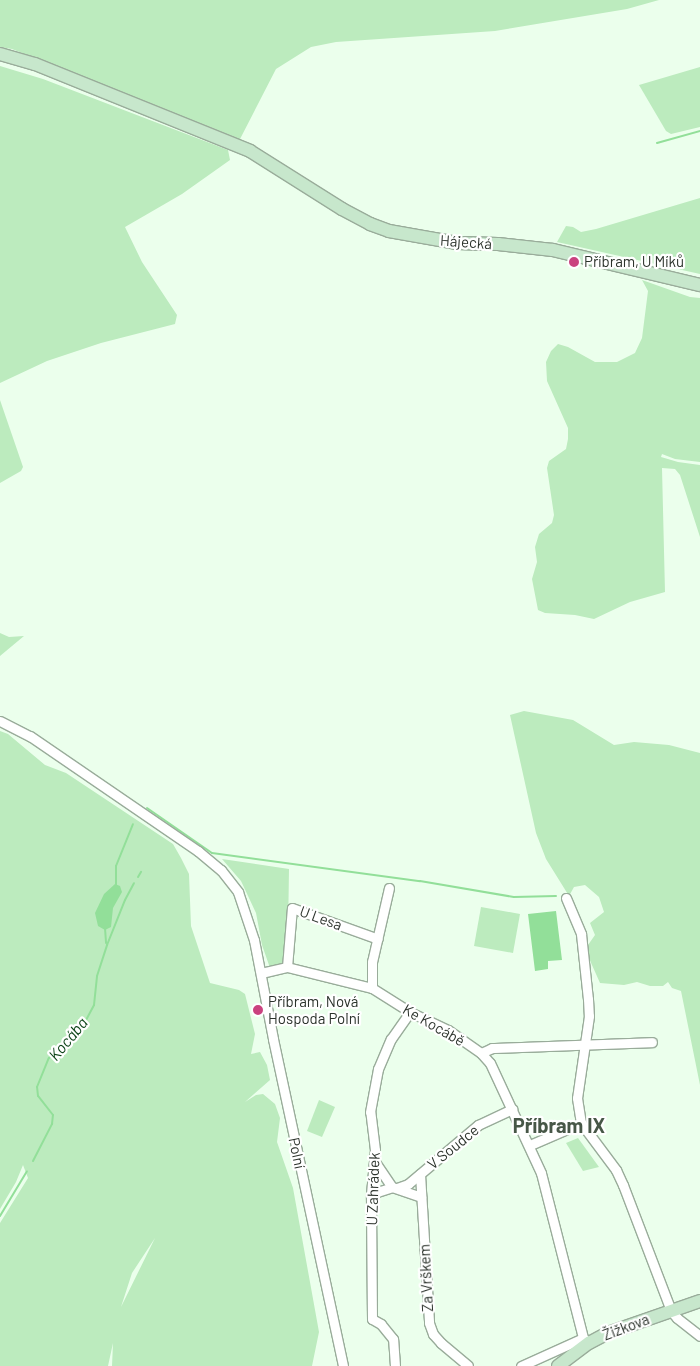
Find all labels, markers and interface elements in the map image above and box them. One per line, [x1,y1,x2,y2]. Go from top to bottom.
street label: Hájecká [439,231,493,253]
place label: Příbram, U Míků [584,253,684,271]
marker: Příbram, U Míků [568,256,580,268]
street label: U Lesa [297,902,345,934]
place label: Příbram, Nová Hospoda Polní [268,992,360,1027]
street label: Ke Kocábě [400,1000,468,1050]
marker: Příbram, Nová Hospoda Polní [252,1004,264,1016]
water label: Kocába [44,1013,92,1065]
district label: Příbram IX [513,1113,605,1137]
street label: V Soudce [424,1121,482,1173]
street label: Polní [285,1136,309,1170]
street label: U Zahrádek [363,1152,383,1226]
street label: Za Vrškem [415,1244,437,1312]
street label: Žižkova [600,1310,652,1344]

